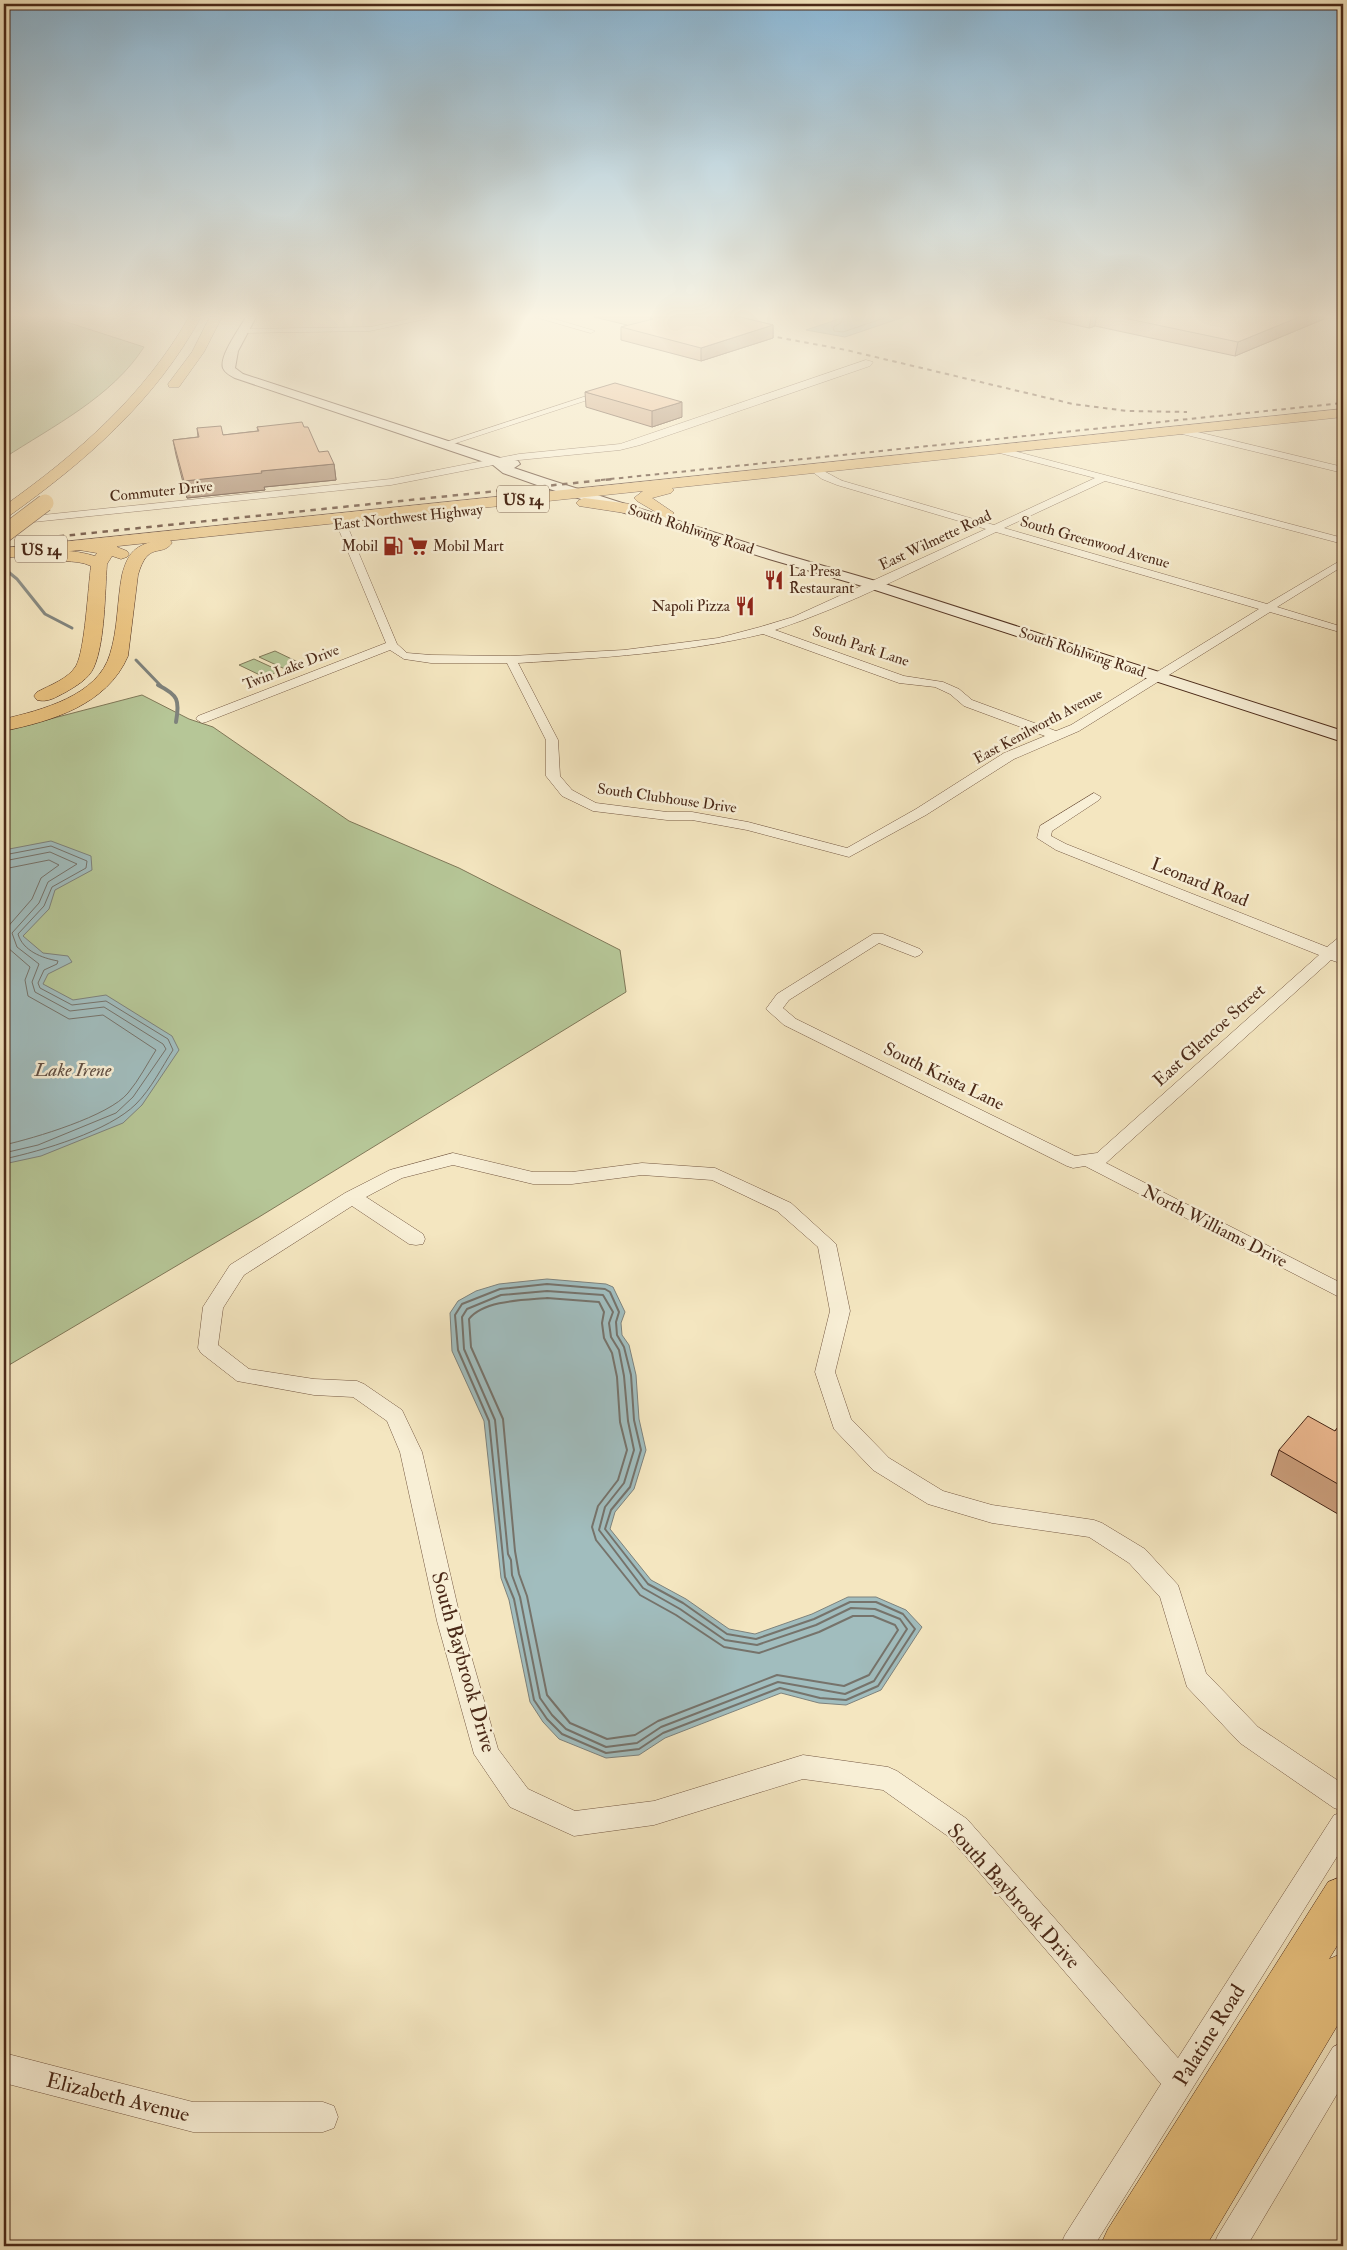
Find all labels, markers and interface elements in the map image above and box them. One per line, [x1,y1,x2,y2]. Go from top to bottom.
street label: Commuter Drive [109,477,213,506]
road number: US 14 [497,486,549,512]
street label: East Northwest Highway [332,500,484,535]
street label: South Rohlwing Road [625,500,757,559]
street label: East Wilmette Road [876,506,995,575]
street label: South Greenwood Avenue [1018,512,1172,573]
fuel station icon: Mobil [382,535,404,557]
supermarket icon: Mobil Mart [407,535,429,557]
road number: US 14 [15,536,67,562]
place label: Mobil [341,537,378,556]
place label: Mobil Mart [433,537,504,556]
place label: La Presa Restaurant [789,562,854,598]
restaurant icon: La Presa Restaurant [763,569,785,591]
restaurant icon: Napoli Pizza [734,595,756,617]
place label: Napoli Pizza [652,597,731,617]
street label: South Park Lane [810,622,912,671]
street label: South Rohlwing Road [1016,623,1148,682]
street label: Twin Lake Drive [240,640,342,694]
street label: East Kenilworth Avenue [970,684,1106,768]
street label: South Clubhouse Drive [596,779,738,818]
street label: Leonard Road [1148,853,1252,912]
street label: East Glencoe Street [1148,979,1270,1092]
street label: South Krista Lane [880,1037,1008,1116]
water label: Lake Irene [34,1058,112,1082]
street label: North Williams Drive [1138,1180,1292,1273]
street label: South Baybrook Drive [425,1569,502,1756]
street label: South Baybrook Drive [941,1818,1086,1975]
street label: Palatine Road [1168,1979,1252,2091]
street label: Elizabeth Avenue [43,2067,193,2128]

